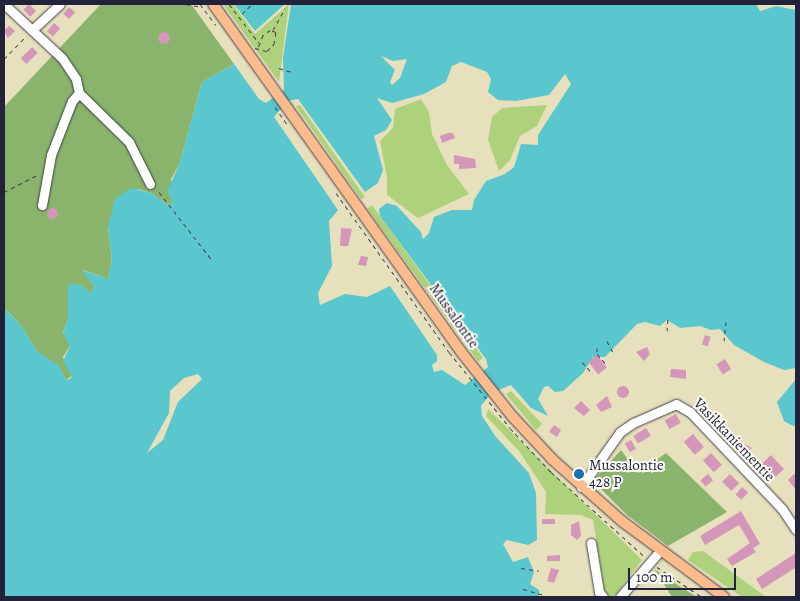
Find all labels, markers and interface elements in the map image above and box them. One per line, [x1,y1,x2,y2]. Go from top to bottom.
street label: Mussalontie [425,280,483,352]
street label: Vasikkaniementie [690,394,778,486]
place label: Mussalontie 428 P [589,456,664,491]
marker: Mussalontie 428 P [573,468,585,480]
scale bar [630,558,738,590]
text: 100 m [636,567,673,587]

